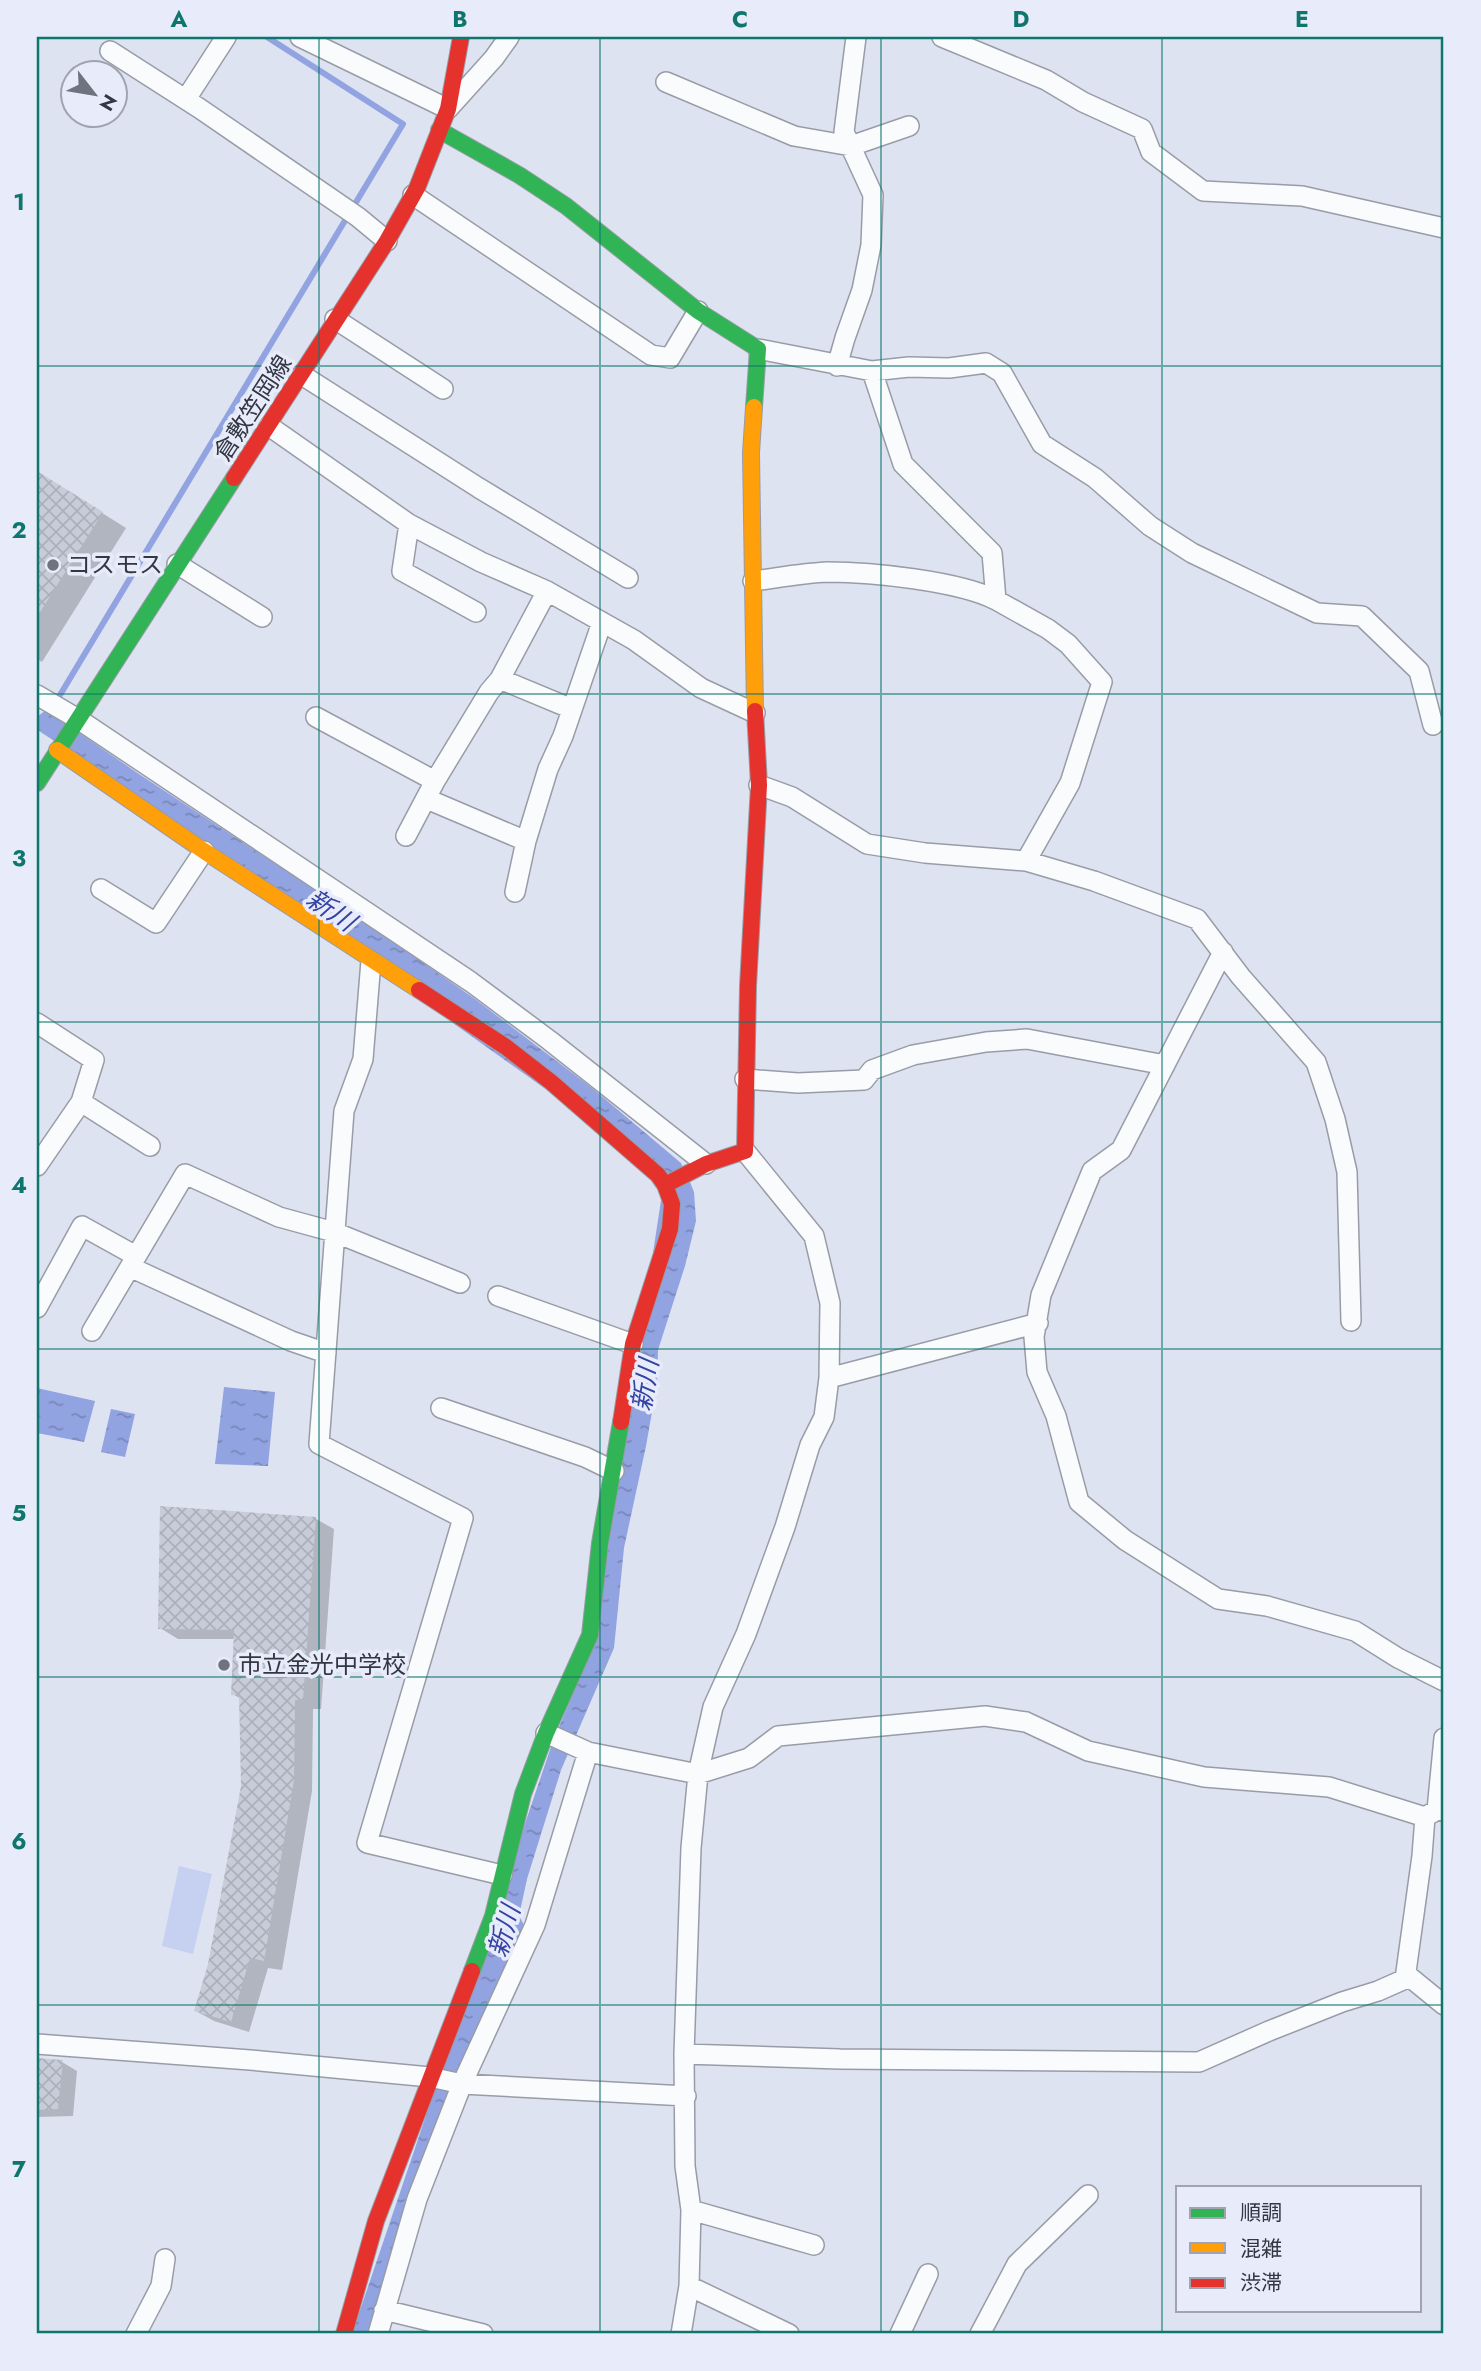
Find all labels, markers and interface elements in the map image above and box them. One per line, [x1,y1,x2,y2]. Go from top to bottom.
text: A [170,2,188,36]
text: B [452,2,468,36]
text: C [732,2,748,36]
text: D [1013,2,1030,36]
text: E [1295,2,1309,36]
north arrow [60,60,130,130]
text: N [93,89,124,116]
text: 1 [13,185,25,219]
street label: 倉敷笠岡線 [205,348,300,468]
text: 2 [11,513,27,547]
place label: コスモス [67,547,163,582]
marker: コスモス [45,557,61,573]
text: 3 [12,841,26,875]
water label: 新川 [299,880,366,942]
text: 4 [11,1168,27,1202]
water label: 新川 [622,1353,668,1414]
text: 5 [12,1496,26,1530]
place label: 市立金光中学校 [238,1647,406,1682]
marker: 市立金光中学校 [216,1657,232,1673]
text: 6 [11,1824,27,1858]
water label: 新川 [479,1898,530,1961]
text: 7 [12,2152,26,2186]
legend [1176,2186,1422,2312]
text: 順調 [1240,2198,1282,2228]
text: 混雑 [1240,2234,1282,2264]
text: 渋滞 [1240,2268,1282,2298]

